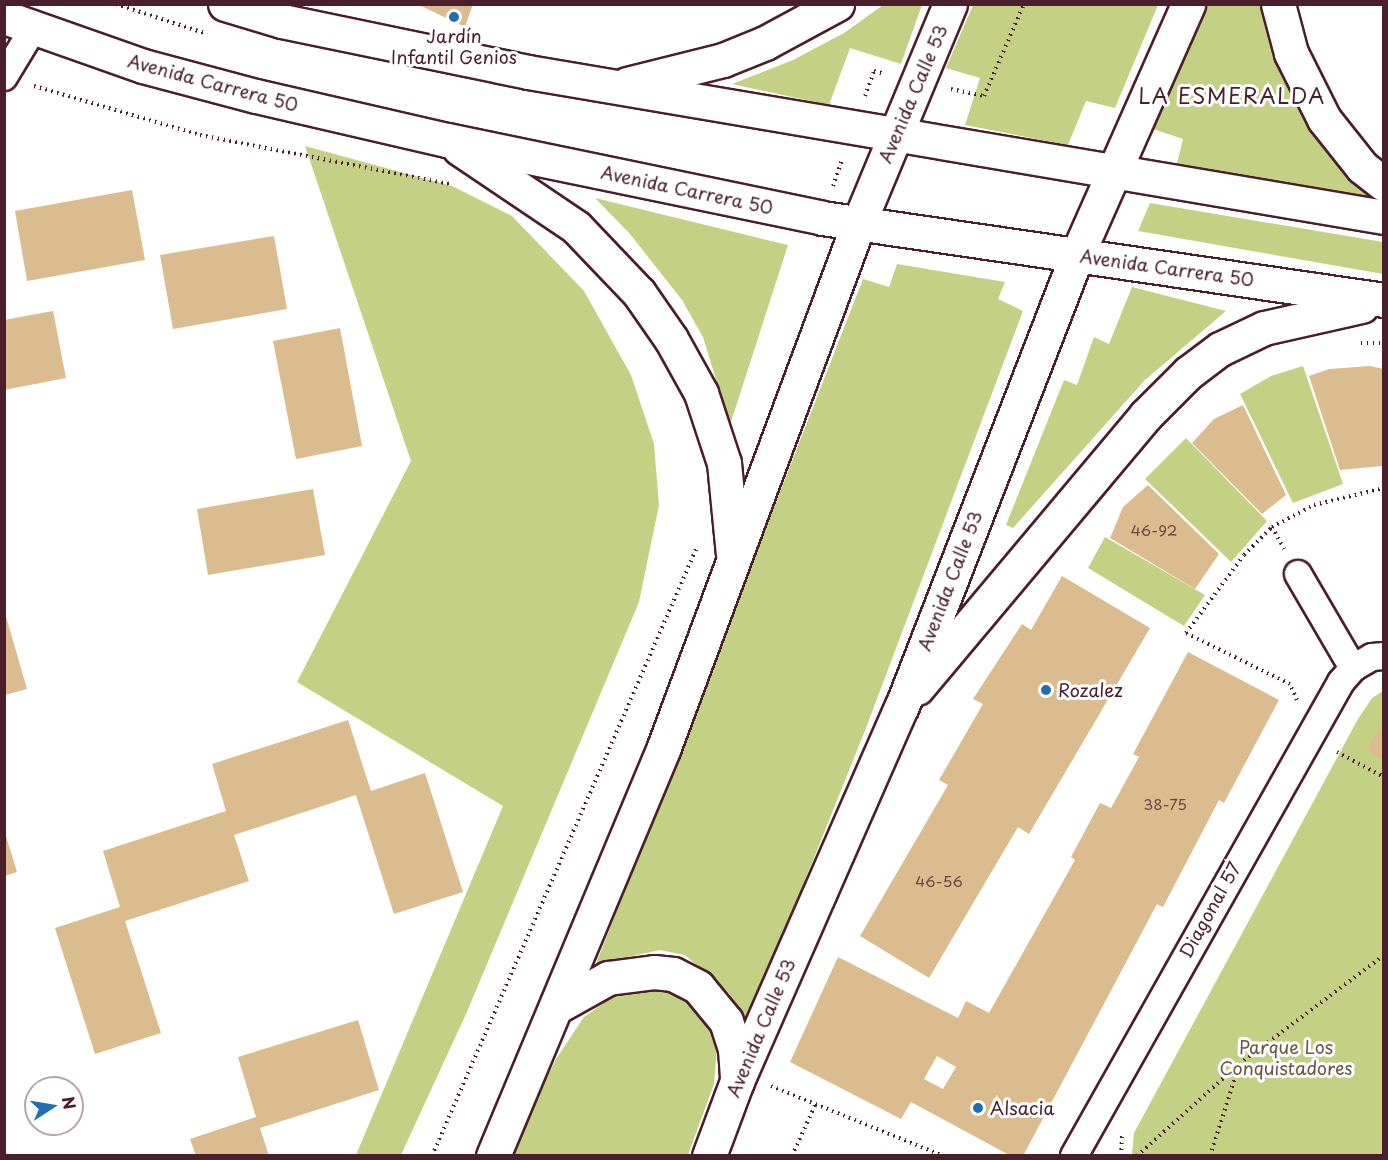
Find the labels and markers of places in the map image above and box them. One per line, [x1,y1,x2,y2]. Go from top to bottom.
marker: Jardín Infantil Genios [447,10,461,24]
place label: Jardín Infantil Genios [390,26,518,68]
place label: Rozalez [1058,679,1123,701]
marker: Rozalez [1039,683,1053,697]
place label: Alsacia [990,1097,1054,1119]
marker: Alsacia [971,1101,985,1115]

